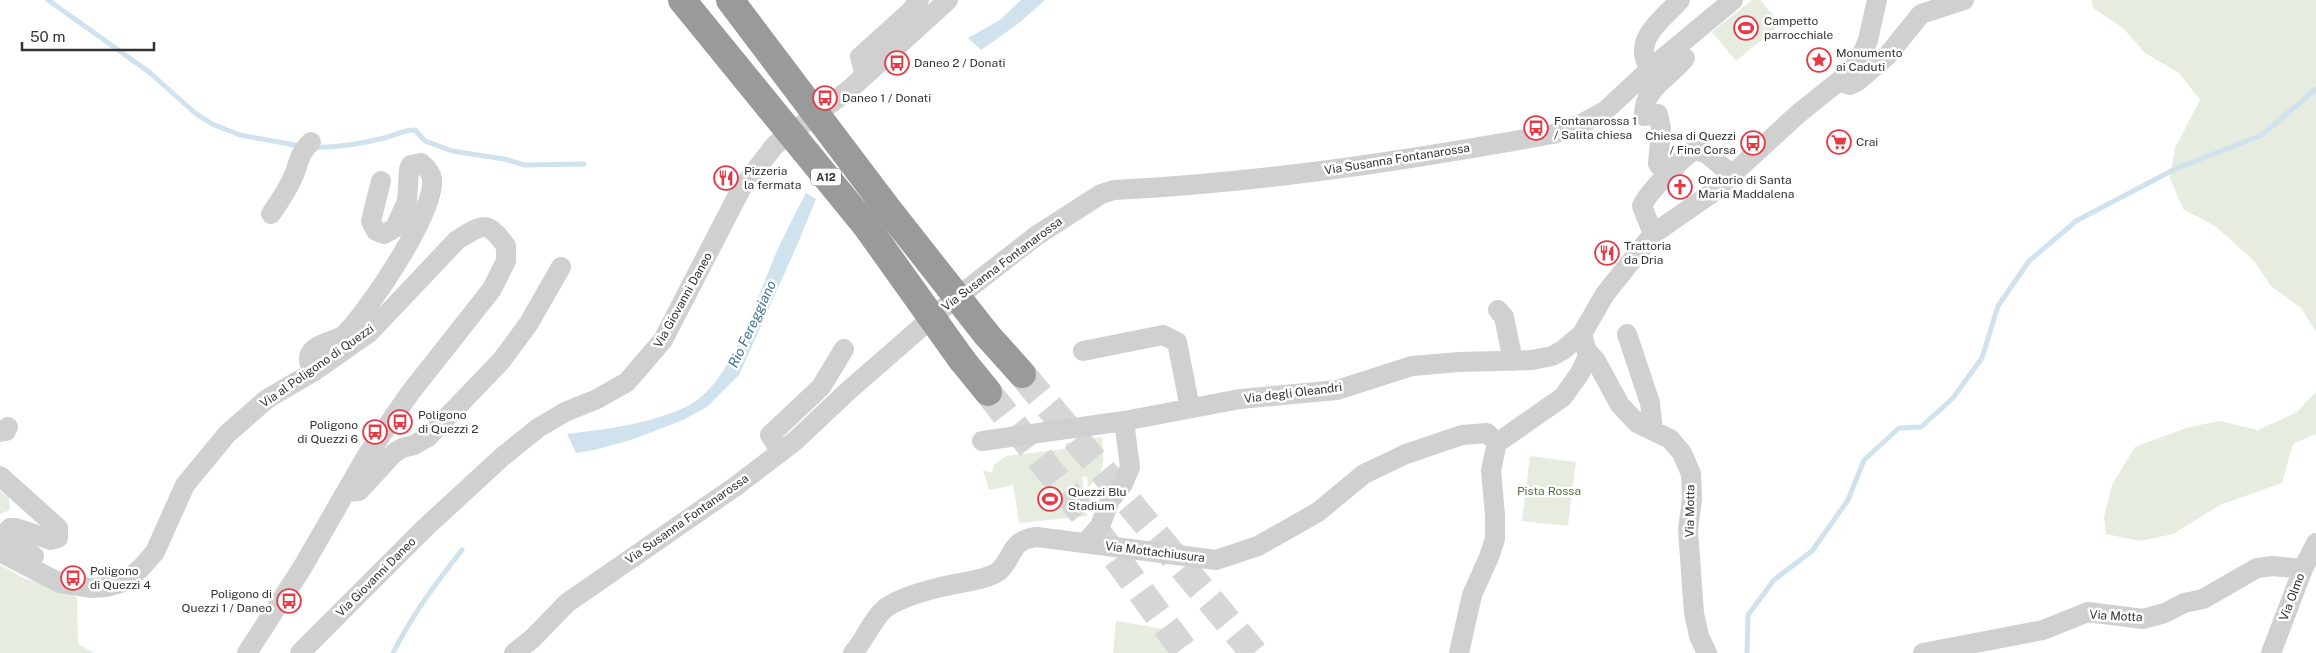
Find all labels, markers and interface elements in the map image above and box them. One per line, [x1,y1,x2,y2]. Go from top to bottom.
place label: Campetto parrocchiale [1764,14,1834,42]
sports icon: Campetto parrocchiale [1733,15,1759,41]
scale bar [22,20,155,52]
text: 50 m [30,28,65,45]
place label: Monumento ai Caduti [1836,46,1903,74]
place icon: Monumento ai Caduti [1806,47,1832,73]
bus stop icon: Daneo 2 / Donati [884,50,910,76]
place label: Daneo 2 / Donati [914,56,1006,70]
bus stop icon: Daneo 1 / Donati [812,85,838,111]
place label: Daneo 1 / Donati [842,91,931,105]
place label: Fontanarossa 1 / Salita chiesa [1554,114,1637,142]
bus stop icon: Fontanarossa 1 / Salita chiesa [1523,115,1549,141]
place label: Chiesa di Quezzi / Fine Corsa [1645,129,1736,157]
supermarket icon: Crai [1826,129,1852,155]
bus stop icon: Chiesa di Quezzi / Fine Corsa [1740,130,1766,156]
place label: Crai [1856,135,1878,149]
street label: Via Susanna Fontanarossa [1323,141,1471,177]
place label: Pizzeria la fermata [744,164,801,192]
restaurant icon: Pizzeria la fermata [713,165,739,191]
road number: A12 [811,168,841,186]
place label: Oratorio di Santa Maria Maddalena [1698,173,1794,201]
church icon: Oratorio di Santa Maria Maddalena [1667,174,1693,200]
street label: Via Susanna Fontanarossa [939,214,1065,314]
place label: Trattoria da Dria [1624,239,1671,267]
restaurant icon: Trattoria da Dria [1594,240,1620,266]
street label: Via Giovanni Daneo [651,250,715,350]
water label: Rio Fereggiano [725,278,779,370]
street label: Via al Poligono di Quezzi [258,321,376,411]
street label: Via degli Oleandri [1243,380,1343,406]
place label: Poligono di Quezzi 2 [418,408,478,436]
bus stop icon: Poligono di Quezzi 2 [387,409,413,435]
place label: Poligono di Quezzi 6 [297,418,358,446]
bus stop icon: Poligono di Quezzi 6 [362,419,388,445]
street label: Via Susanna Fontanarossa [623,471,751,567]
park label: Pista Rossa [1517,484,1581,498]
street label: Via Motta [1683,484,1697,538]
place label: Quezzi Blu Stadium [1068,485,1127,513]
sports icon: Quezzi Blu Stadium [1037,486,1063,512]
street label: Via Giovanni Daneo [333,534,419,620]
street label: Via Mottachiusura [1104,539,1206,565]
place label: Poligono di Quezzi 4 [90,564,151,592]
bus stop icon: Poligono di Quezzi 4 [60,565,86,591]
street label: Via Olmo [2276,571,2308,623]
place label: Poligono di Quezzi 1 / Daneo [181,587,272,615]
bus stop icon: Poligono di Quezzi 1 / Daneo [276,588,302,614]
street label: Via Motta [2089,608,2143,624]

